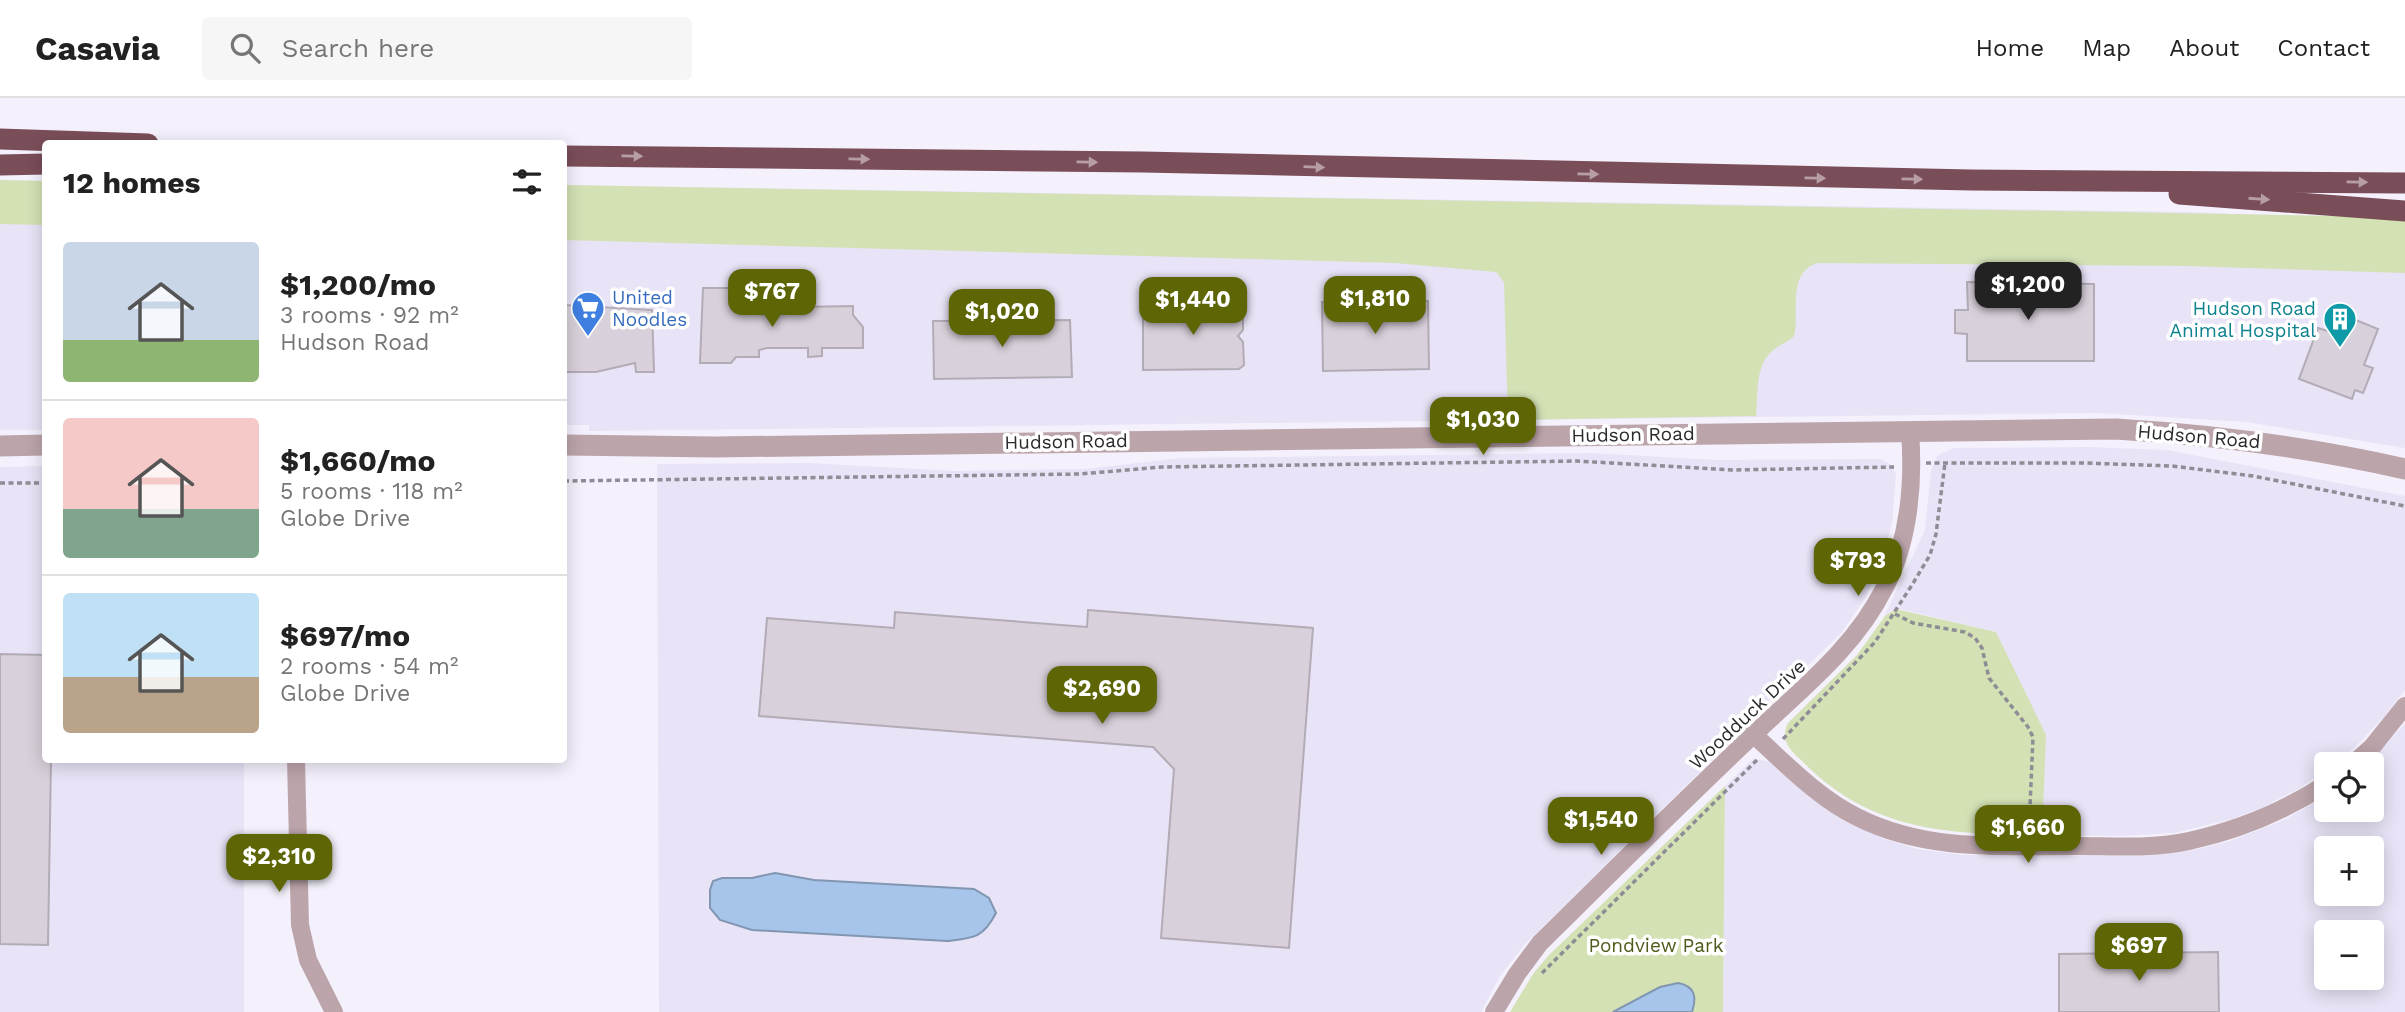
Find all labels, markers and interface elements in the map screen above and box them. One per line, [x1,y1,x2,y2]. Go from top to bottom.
search box [202,17,692,80]
text: Casavia [35,29,160,68]
icon: search [226,29,264,67]
text: Search here [282,33,434,63]
text: Home [1976,34,2044,62]
text: Map [2082,34,2131,62]
text: About [2169,34,2239,62]
text: Contact [2277,34,2370,62]
one-way arrow [621,150,643,162]
one-way arrow [848,153,870,165]
one-way arrow [1076,156,1098,168]
one-way arrow [1303,161,1325,173]
icon: filters [508,163,546,201]
text: 12 homes [63,165,201,200]
one-way arrow [1577,168,1599,179]
one-way arrow [1804,172,1826,183]
one-way arrow [1901,173,1923,185]
one-way arrow [2346,177,2368,188]
one-way arrow [2248,194,2270,205]
pin: $1,200 [1971,262,2085,322]
text: $1,200/mo [280,267,436,302]
icon: home [119,270,203,354]
pin: $767 [731,270,813,329]
text: $1,200 [1991,271,2065,298]
pin: $1,810 [1318,276,1432,336]
text: $767 [744,278,800,305]
pin: $1,440 [1136,278,1250,337]
text: $1,810 [1340,285,1410,312]
place label: United Noodles [612,286,687,331]
text: $1,440 [1155,286,1231,313]
supermarket icon: United Noodles [569,289,607,338]
pin: $1,020 [945,289,1059,349]
place label: Hudson Road Animal Hospital [2169,297,2316,342]
text: $1,020 [965,298,1039,325]
building icon: Hudson Road Animal Hospital [2321,300,2359,349]
text: 3 rooms · 92 m² [280,302,459,329]
text: Hudson Road [280,329,429,356]
pin: $1,030 [1426,398,1540,457]
text: $1,030 [1446,406,1520,433]
street label: Hudson Road [2136,420,2261,453]
street label: Hudson Road [1571,422,1695,447]
street label: Hudson Road [1004,429,1128,454]
text: $1,660/mo [280,443,435,478]
icon: home [119,446,203,530]
text: 5 rooms · 118 m² [280,478,463,505]
text: Globe Drive [280,505,410,532]
pin: $793 [1817,538,1899,598]
text: $793 [1830,547,1886,574]
text: $697/mo [280,618,410,653]
icon: home [119,621,203,705]
text: 2 rooms · 54 m² [280,653,458,680]
street label: Woodduck Drive [1684,655,1810,774]
pin: $2,690 [1045,666,1159,726]
text: $2,690 [1063,675,1141,702]
text: Globe Drive [280,680,410,707]
map controls [2314,752,2384,990]
button: locate [2314,752,2384,822]
pin: $1,540 [1544,798,1658,857]
text: $1,540 [1564,806,1638,833]
pin: $1,660 [1971,806,2085,865]
text: $1,660 [1991,814,2065,841]
pin: $2,310 [222,834,336,894]
button: + [2314,836,2384,906]
text: $2,310 [242,843,316,870]
button: − [2314,920,2384,990]
pin: $697 [2098,924,2180,983]
text: $697 [2111,932,2167,959]
park label: Pondview Park [1589,934,1724,957]

